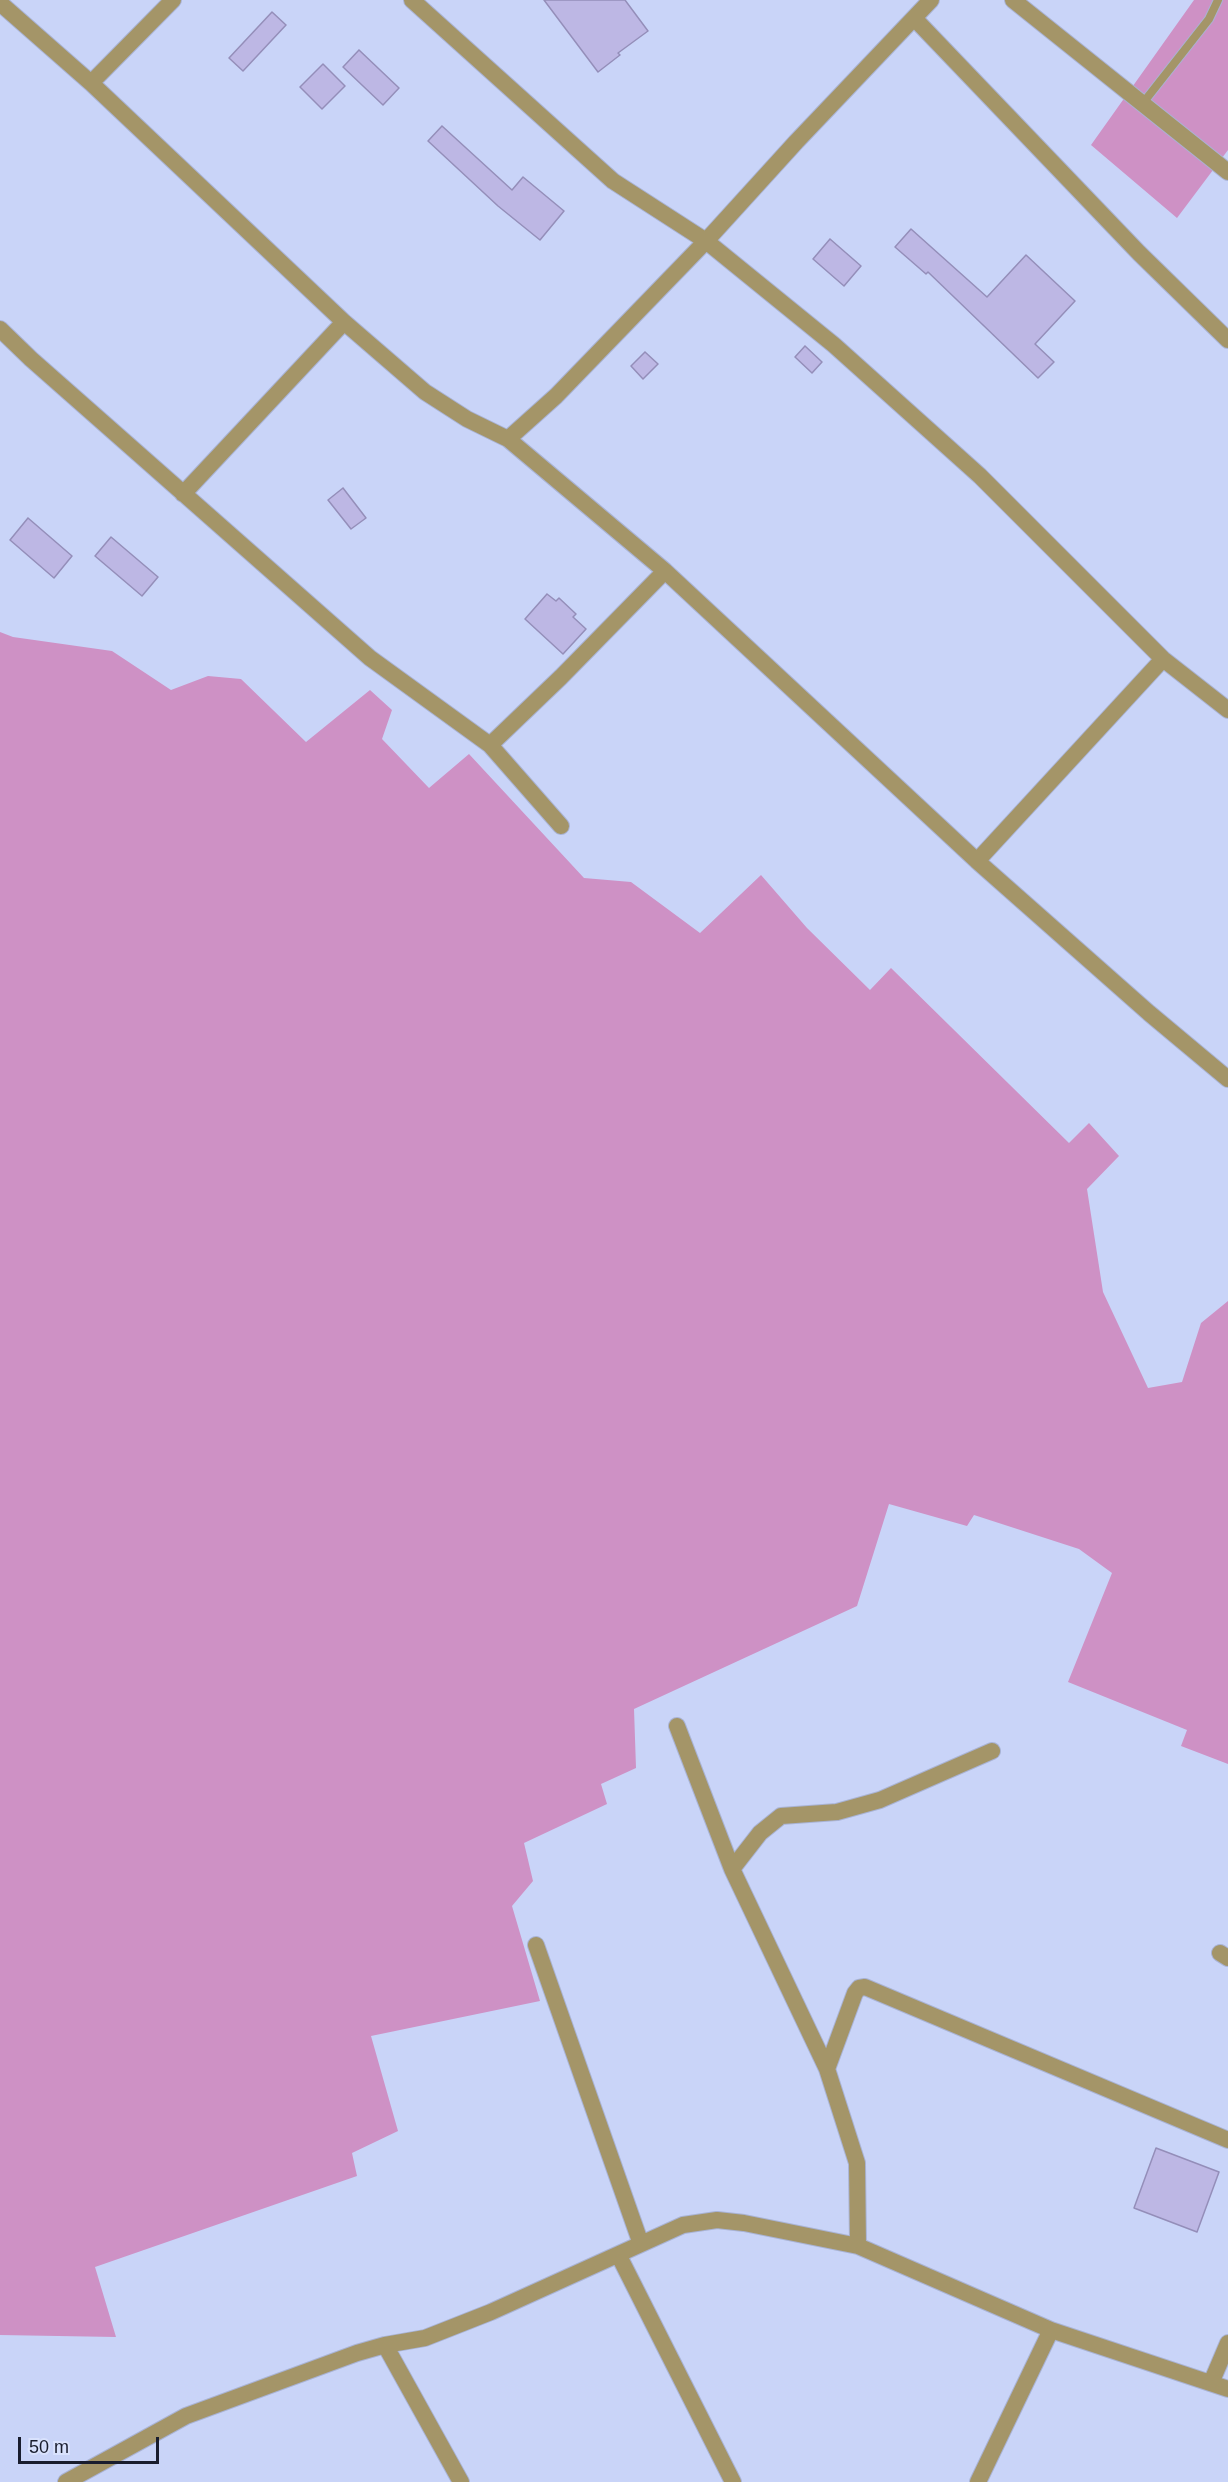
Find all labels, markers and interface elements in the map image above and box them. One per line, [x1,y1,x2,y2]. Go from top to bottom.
scale bar [21,2425,162,2463]
text: 50 m [29,2437,69,2457]

